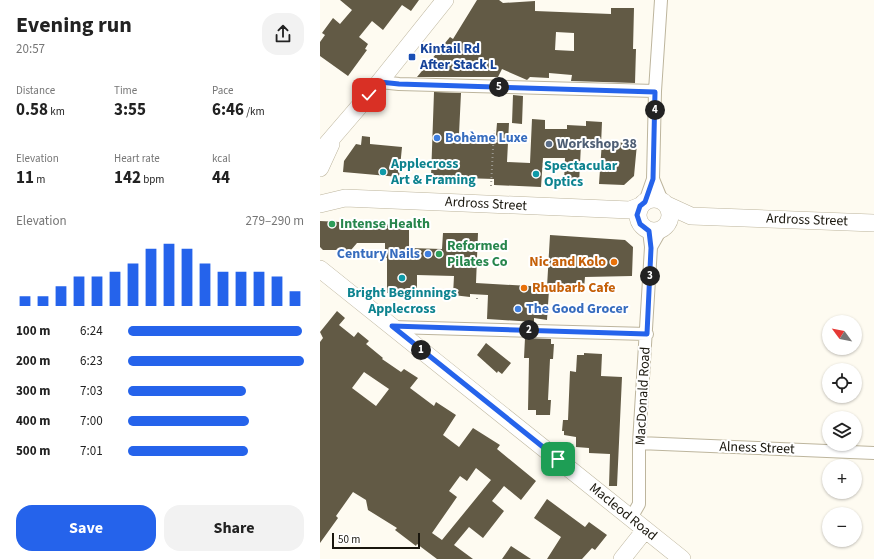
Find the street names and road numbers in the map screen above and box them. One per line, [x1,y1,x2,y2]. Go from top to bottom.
street label: Ardross Street [445,192,528,216]
street label: Ardross Street [766,209,849,231]
street label: MacDonald Road [630,346,656,446]
street label: Alness Street [719,437,795,459]
street label: Macleod Road [585,478,661,546]

